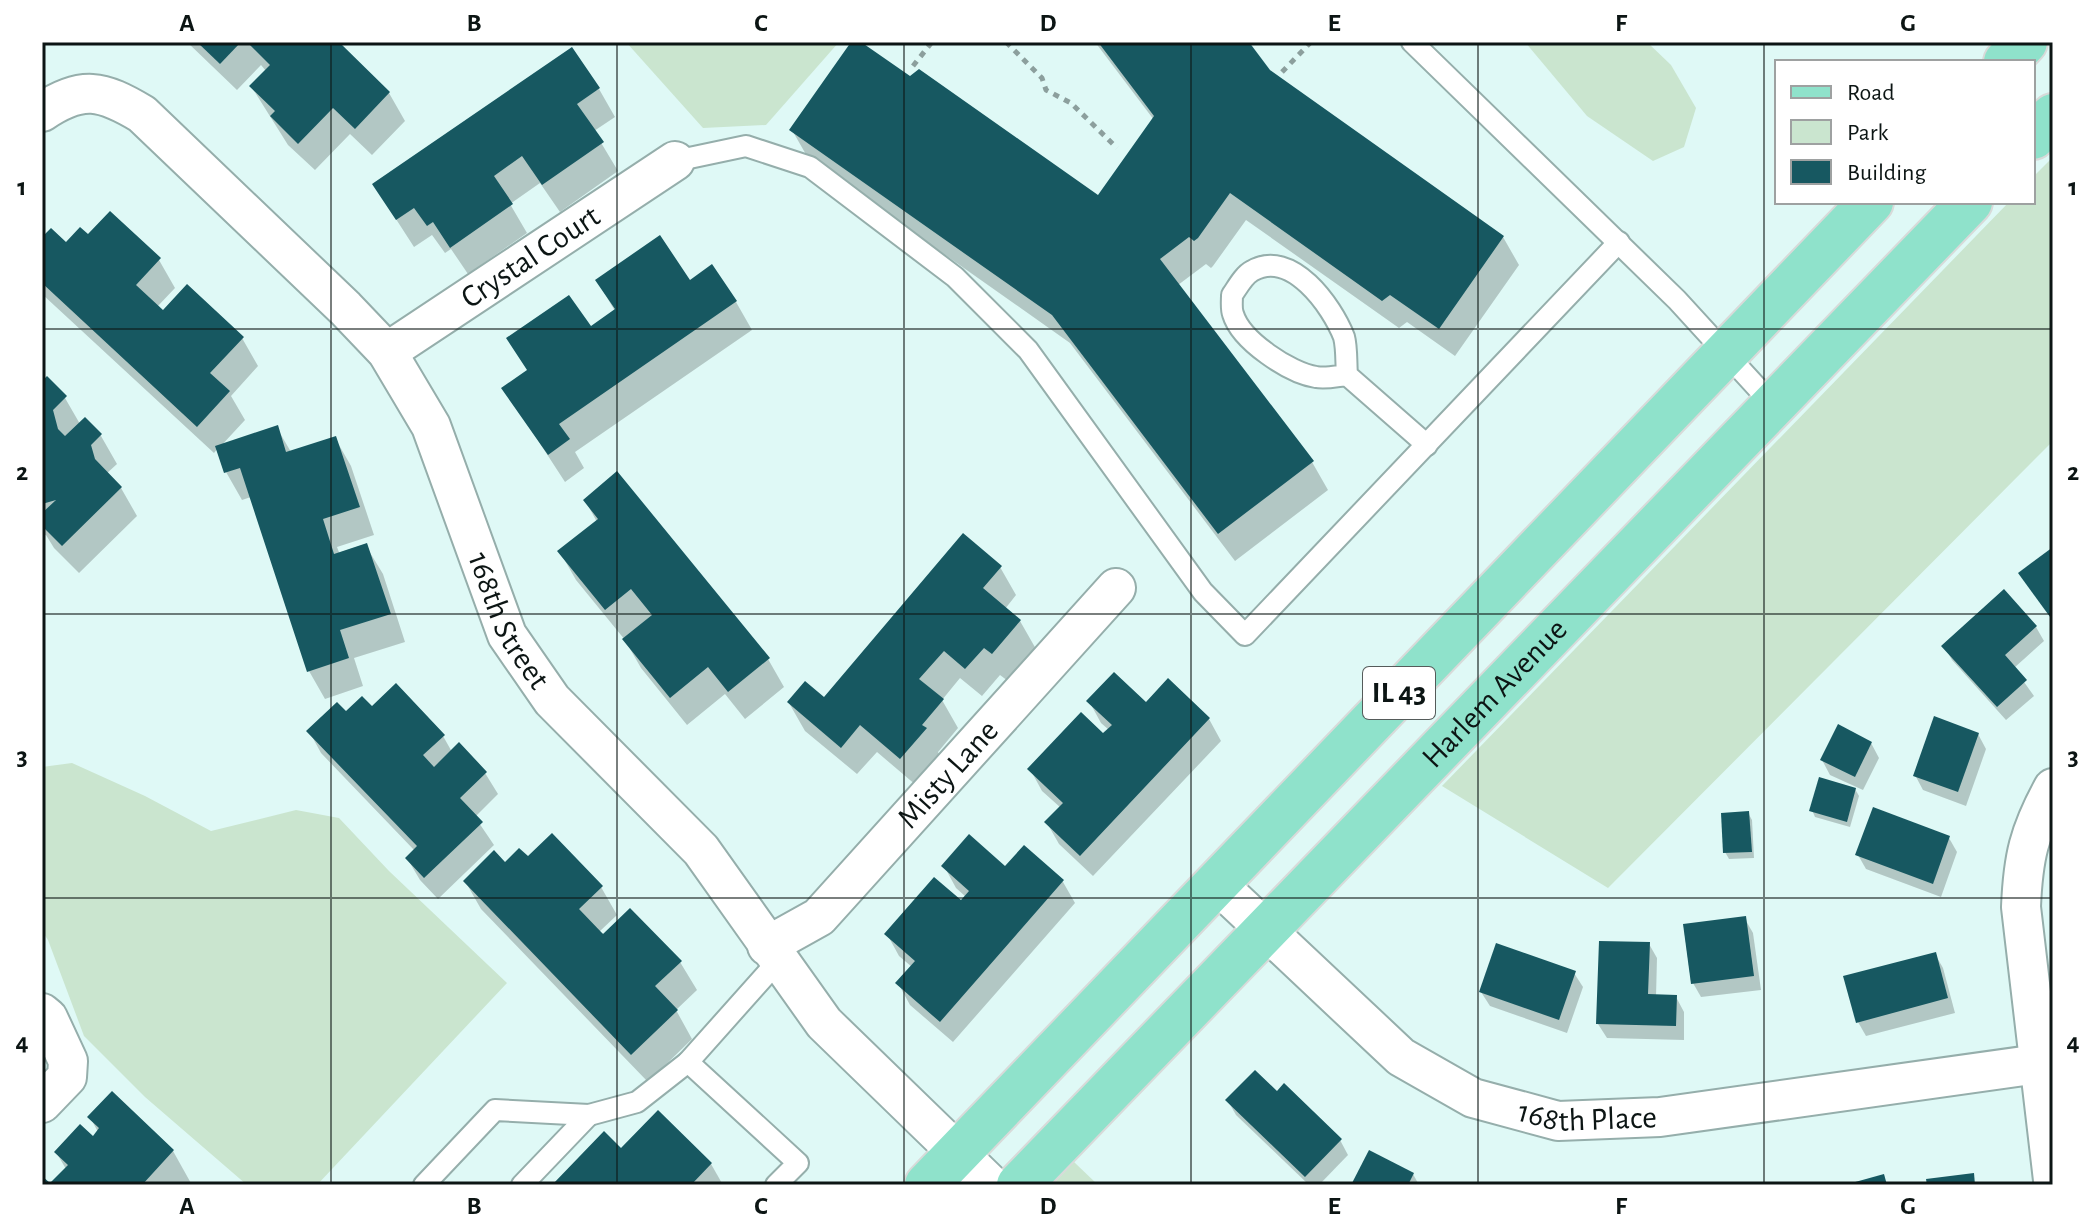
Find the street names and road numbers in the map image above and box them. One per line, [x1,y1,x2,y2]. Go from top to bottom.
street label: Crystal Court [455,200,605,314]
street label: 168th Street [462,548,555,695]
street label: Harlem Avenue [1416,613,1573,774]
road number: IL 43 [1363,667,1435,719]
street label: Misty Lane [892,714,1004,834]
street label: 168th Place [1514,1095,1658,1137]

